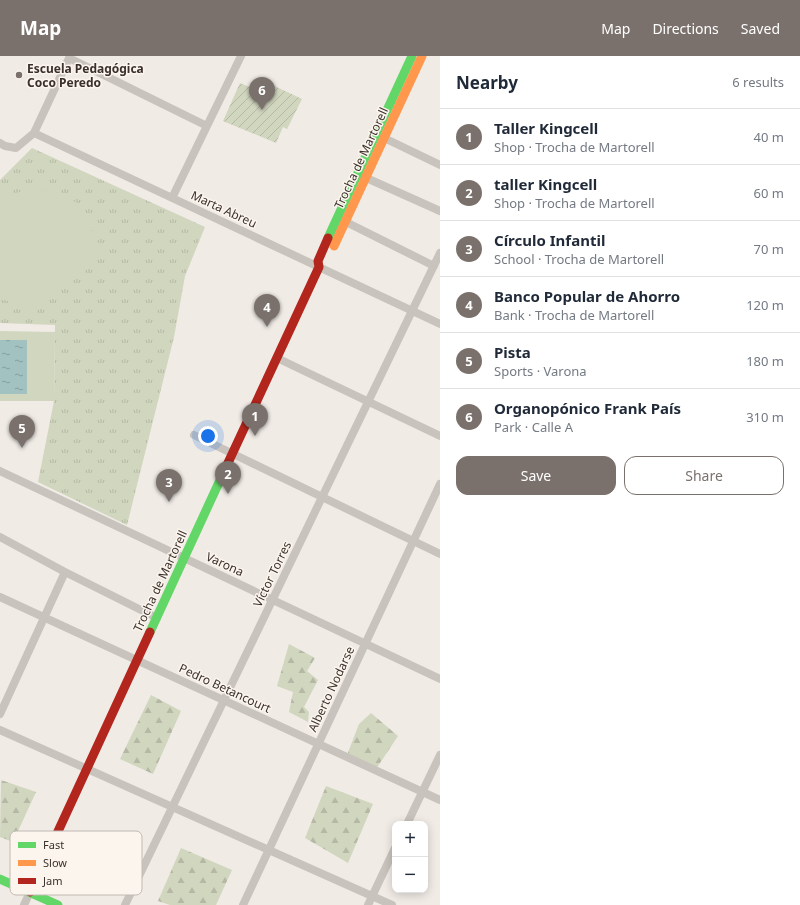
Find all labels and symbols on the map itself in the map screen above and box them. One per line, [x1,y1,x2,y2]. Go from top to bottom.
place label: Escuela Pedagógica Coco Peredo [27,60,144,91]
marker: Escuela Pedagógica Coco Peredo [14,70,24,80]
pin: 6 [249,77,275,110]
street label: Trocha de Martorell [330,104,392,212]
street label: Marta Abreu [188,186,260,232]
pin: 4 [254,294,280,327]
pin: 1 [242,403,268,436]
pin: 5 [9,415,35,448]
your location [198,426,218,446]
pin: 2 [215,461,241,494]
pin: 3 [156,469,182,502]
street label: Trocha de Martorell [129,527,191,635]
street label: Víctor Torres [249,538,295,610]
street label: Varona [203,548,247,580]
street label: Alberto Nodarse [304,643,358,735]
street label: Pedro Betancourt [176,659,274,717]
legend [10,831,142,895]
text: Fast [43,837,64,852]
text: Slow [43,855,67,870]
text: Jam [42,873,62,888]

